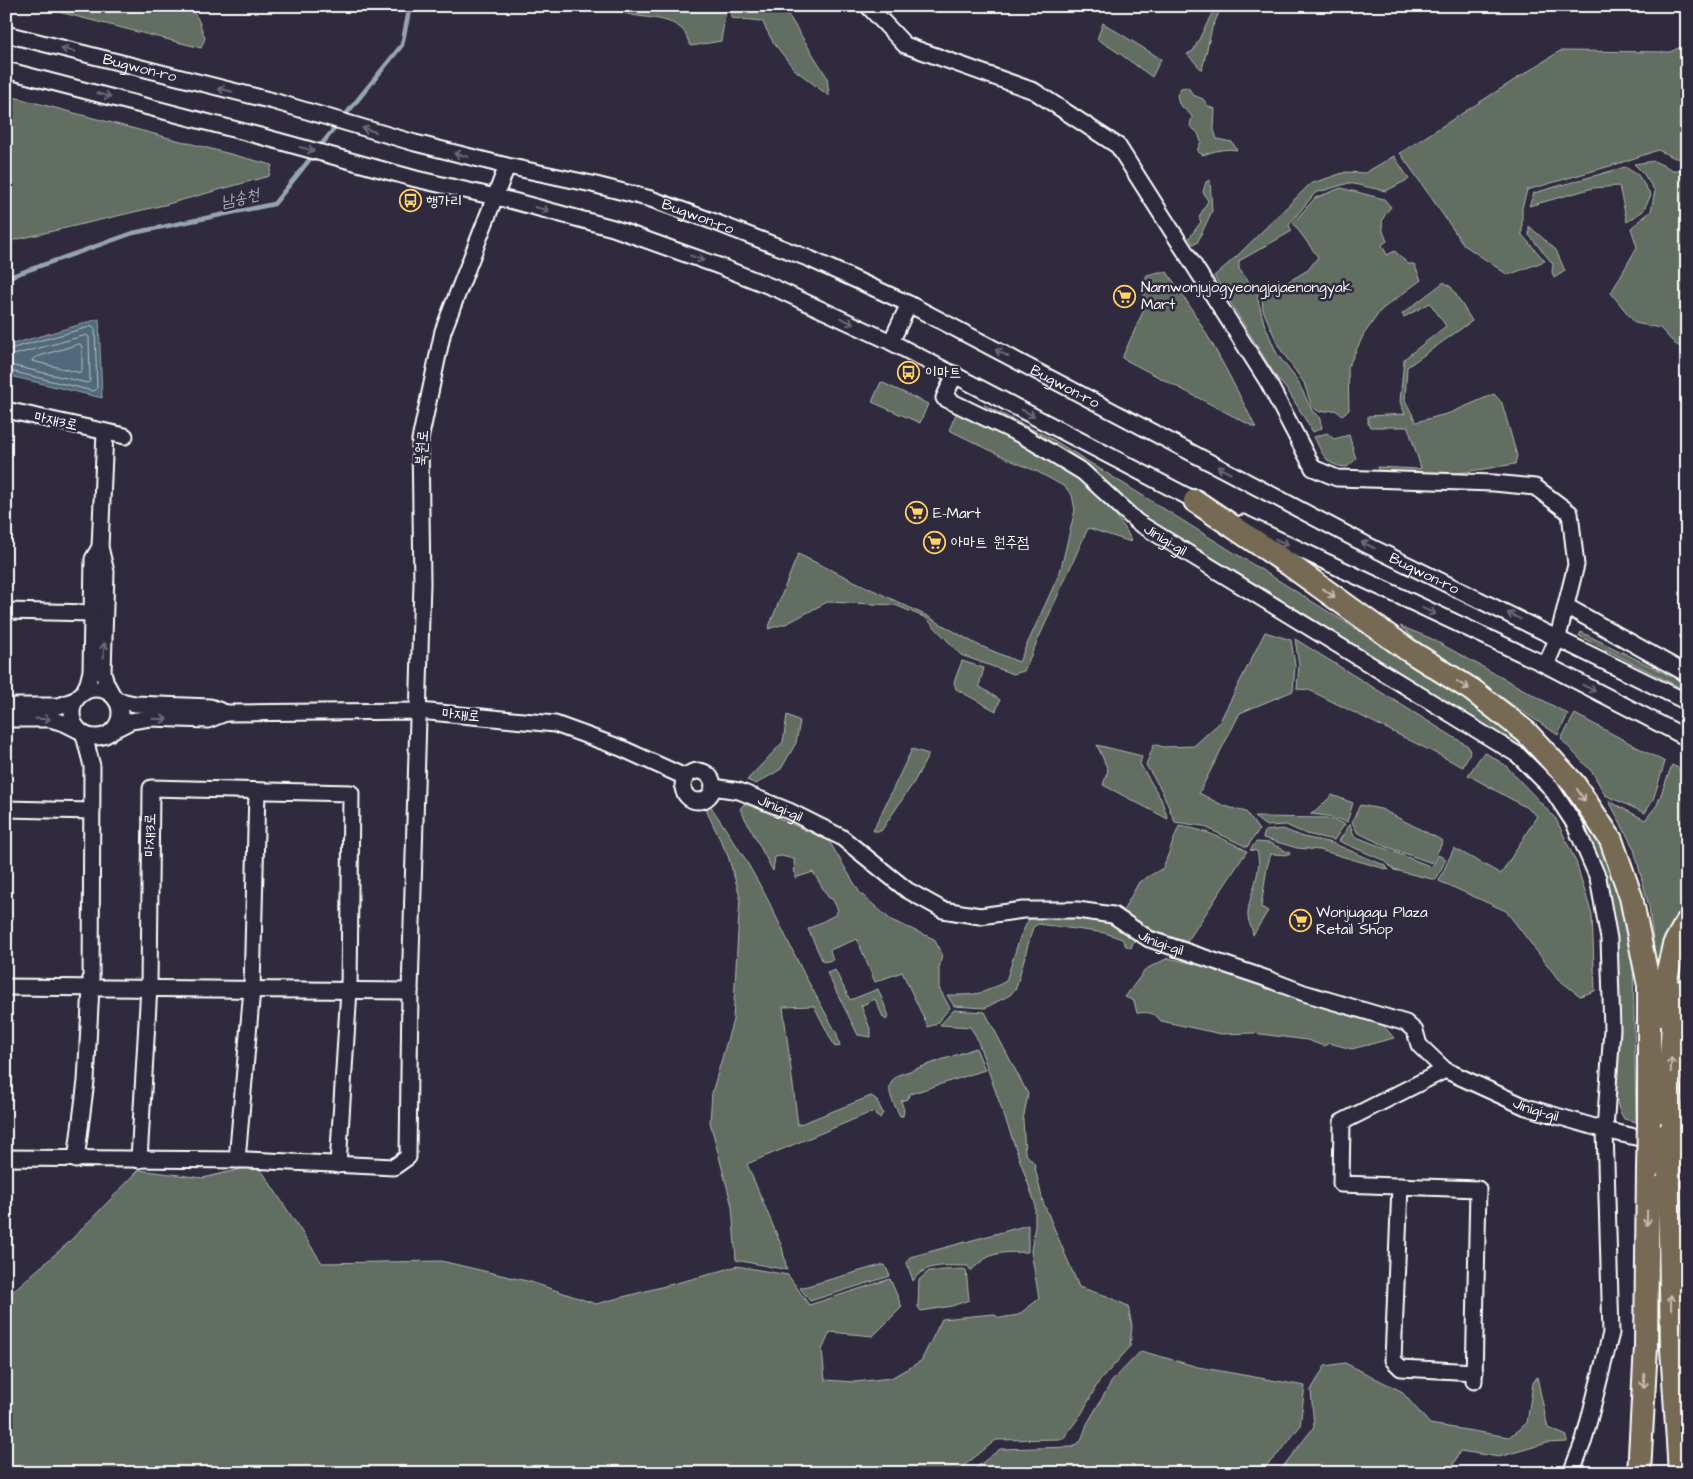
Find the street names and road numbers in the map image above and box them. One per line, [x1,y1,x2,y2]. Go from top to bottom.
street label: Bugwon-ro [101,48,180,87]
street label: Bugwon-ro [659,193,738,239]
street label: Bugwon-ro [1027,359,1104,413]
street label: 마재3로 [32,406,80,436]
street label: 북원로 [410,429,434,467]
street label: Jinigi-gil [1140,518,1191,561]
street label: Bugwon-ro [1386,547,1463,599]
street label: 마재1로 [441,703,481,727]
street label: Jinigi-gil [755,789,807,827]
street label: 마재3로 [139,813,161,857]
street label: Jinigi-gil [1134,924,1186,960]
street label: Jinigi-gil [1509,1092,1561,1127]

